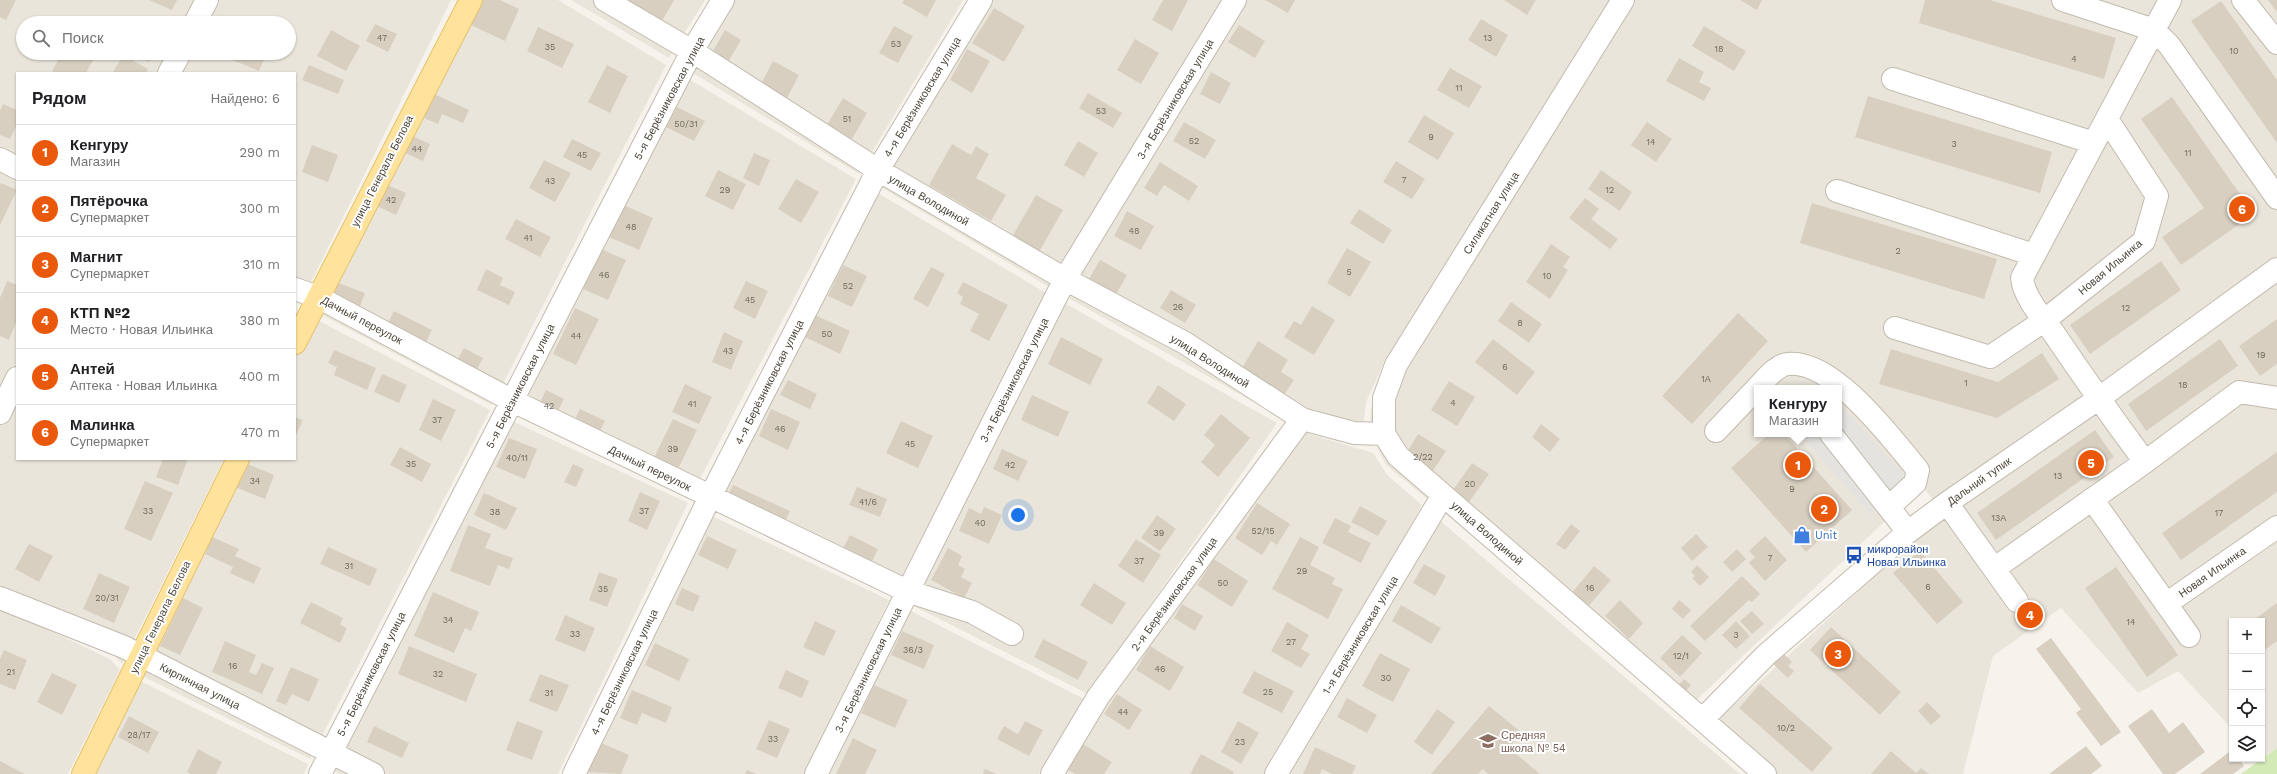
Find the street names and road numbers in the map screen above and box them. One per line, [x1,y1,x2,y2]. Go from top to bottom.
street label: 5-я Берёзниковская улица [631,34,708,162]
street label: 4-я Берёзниковская улица [881,34,964,160]
street label: 3-я Берёзниковская улица [1134,36,1217,162]
street label: улица Генерала Белова [349,112,417,229]
street label: Силикатная улица [1461,169,1523,257]
street label: улица Володиной [886,172,971,229]
street label: Новая Ильинка [2076,236,2145,298]
street label: Дачный переулок [319,294,405,347]
street label: 3-я Берёзниковская улица [977,315,1052,445]
street label: 4-я Берёзниковская улица [732,317,807,447]
street label: 5-я Берёзниковская улица [483,321,558,451]
street label: улица Володиной [1168,332,1252,391]
street label: Дачный переулок [607,443,693,494]
street label: Дальний тупик [1945,454,2014,508]
street label: улица Володиной [1448,499,1525,568]
street label: 2-я Берёзниковская улица [1129,534,1221,654]
street label: Новая Ильинка [2176,544,2249,600]
street label: улица Генерала Белова [128,558,194,676]
street label: 1-я Берёзниковская улица [1320,573,1401,697]
street label: 3-я Берёзниковская улица [832,605,905,735]
street label: 4-я Берёзниковская улица [588,606,661,737]
street label: 5-я Берёзниковская улица [334,609,409,739]
street label: Кирпичная улица [157,661,243,713]

